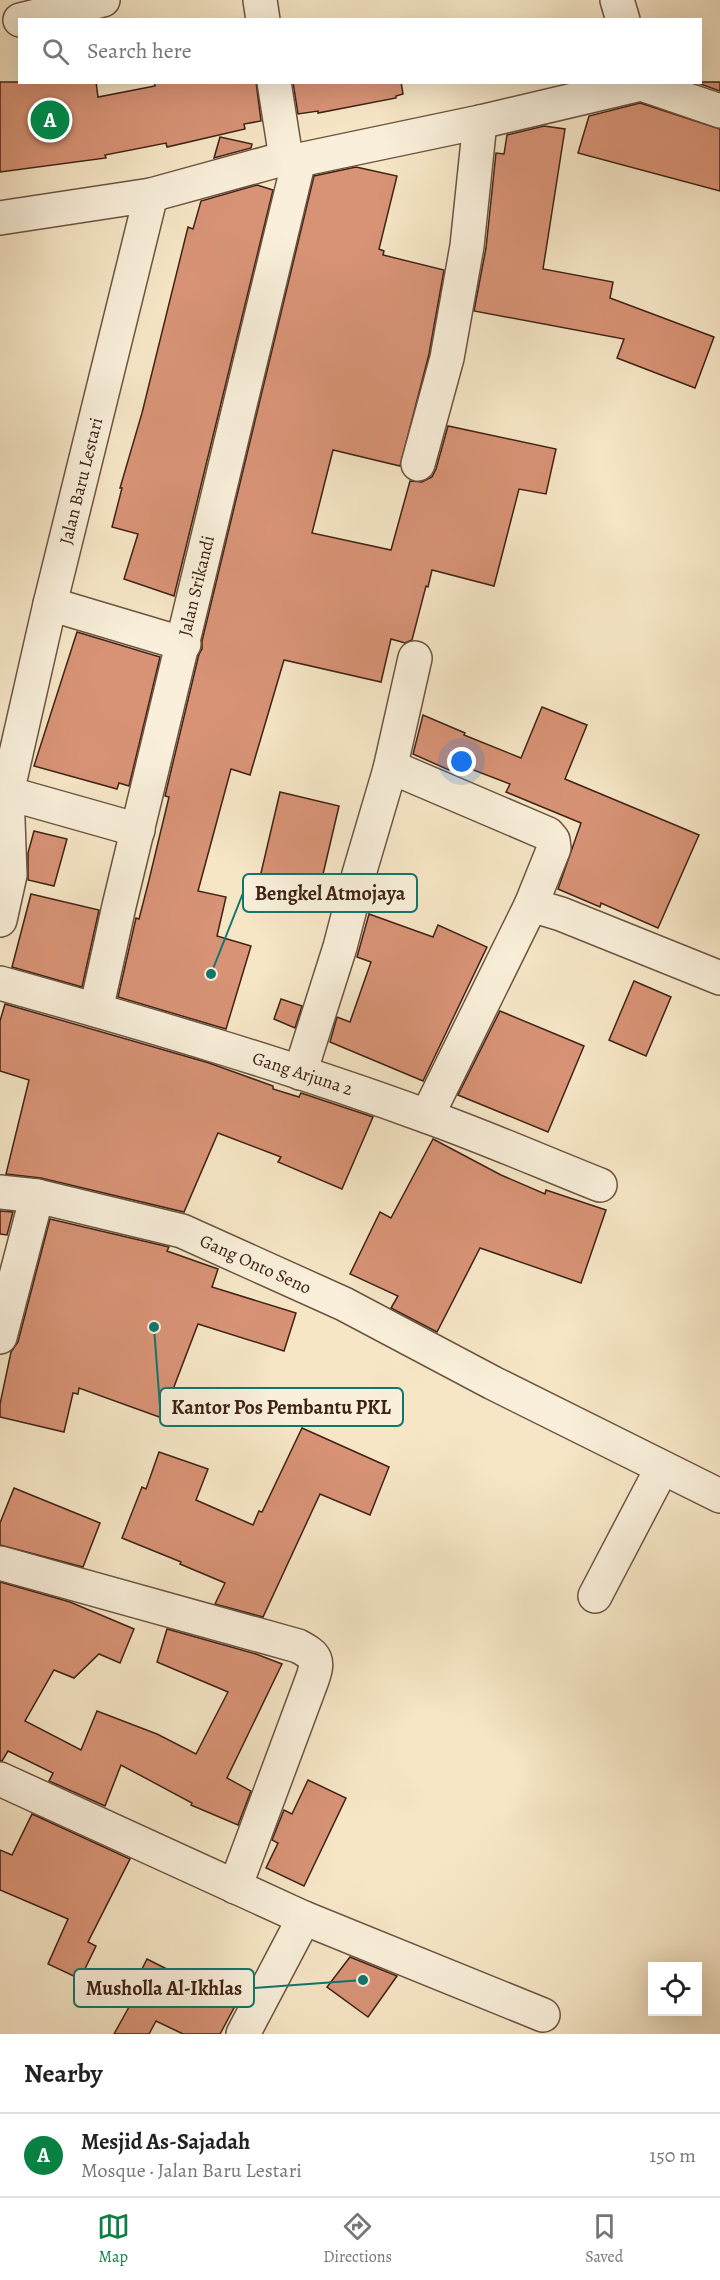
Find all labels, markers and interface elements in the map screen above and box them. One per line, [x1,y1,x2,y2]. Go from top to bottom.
search box [18,18,702,84]
icon: search [39,35,72,68]
text: Search here [87,36,192,66]
pin: A [31,98,70,142]
street label: Jalan Baru Lestari [54,415,108,547]
street label: Jalan Srikandi [173,533,220,639]
your location [447,747,476,776]
callout: Bengkel Atmojaya [243,874,417,912]
text: Bengkel Atmojaya [255,880,406,907]
street label: Gang Arjuna 2 [249,1046,357,1101]
street label: Gang Onto Seno [196,1229,315,1300]
callout: Kantor Pos Pembantu PKL [160,1388,403,1426]
text: Kantor Pos Pembantu PKL [171,1394,391,1421]
map controls [648,1962,702,2016]
button: locate [648,1962,702,2016]
callout: Musholla Al-Ikhlas [74,1969,254,2007]
text: Musholla Al-Ikhlas [86,1975,242,2002]
text: Nearby [24,2056,103,2091]
text: Mesjid As-Sajadah [81,2127,250,2157]
text: A [37,2142,50,2169]
text: 150 m [649,2142,696,2169]
text: Mosque · Jalan Baru Lestari [81,2157,302,2184]
tab: Map [97,2210,130,2268]
tab: Directions [323,2210,392,2268]
tab: Saved [585,2210,623,2268]

